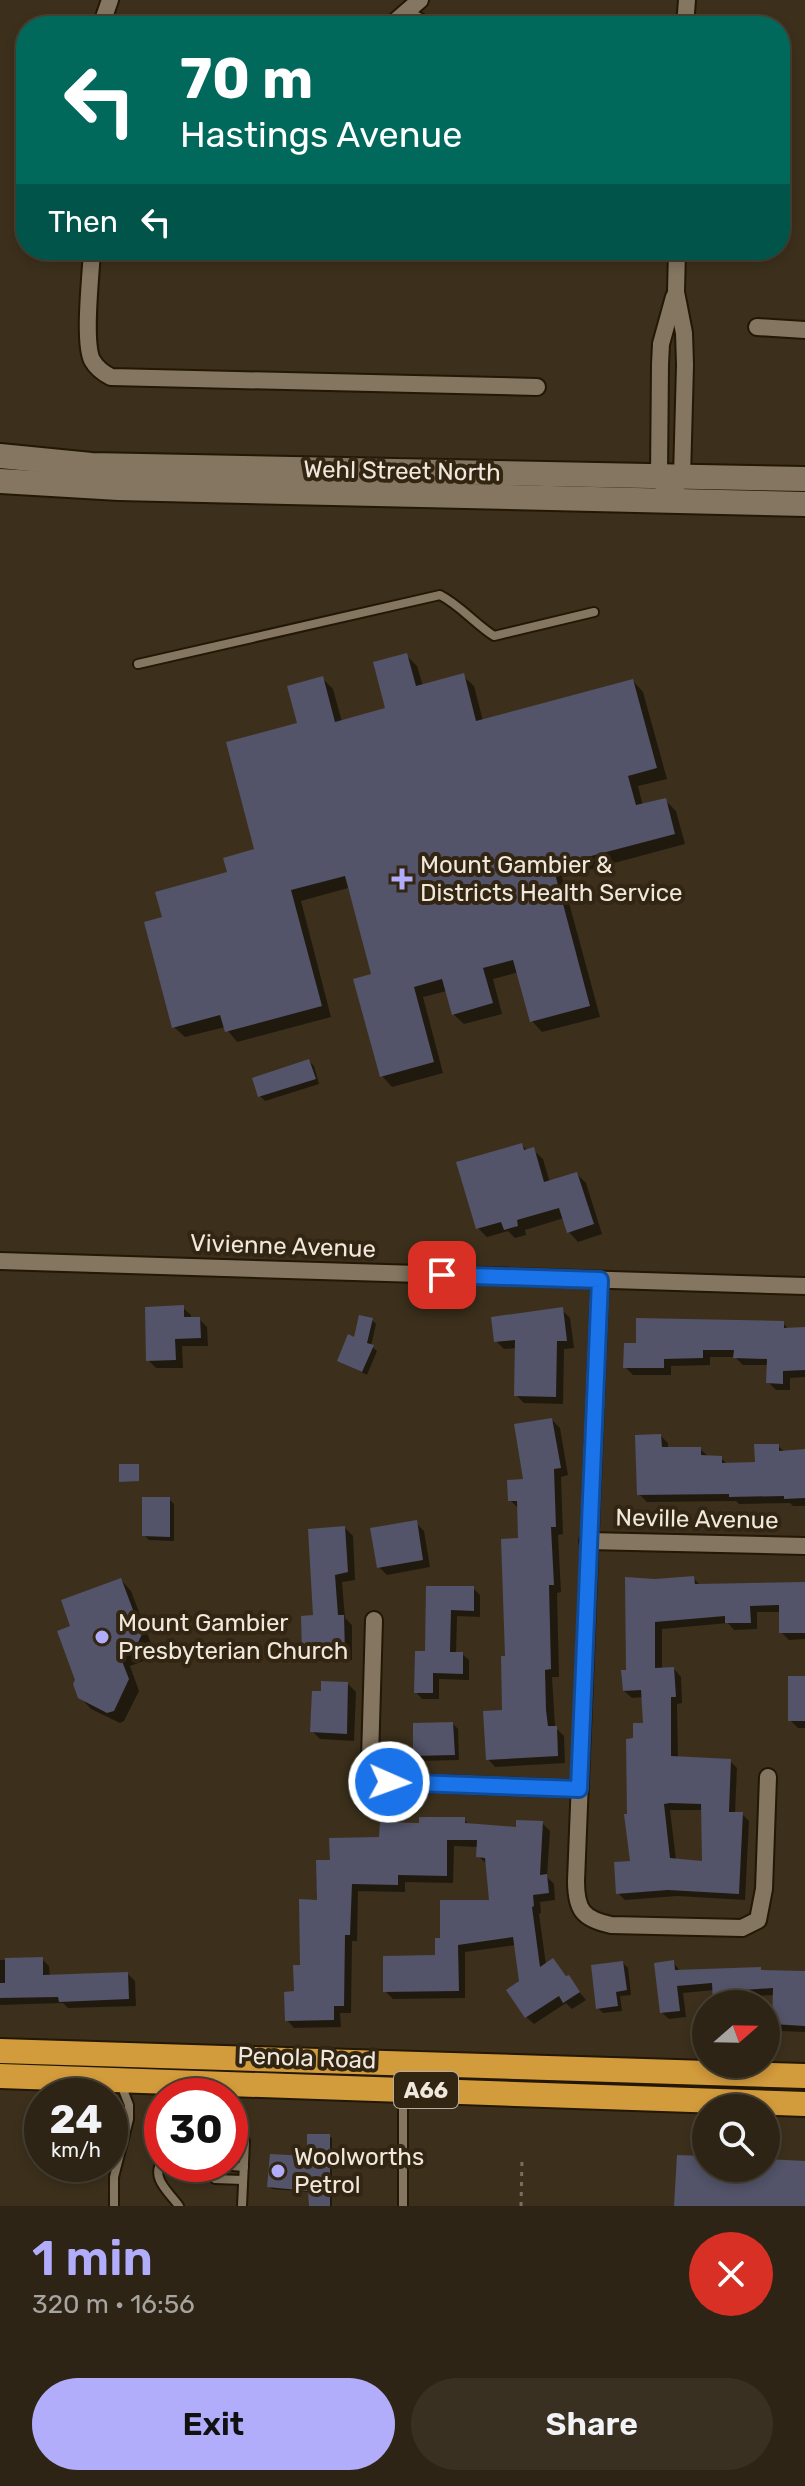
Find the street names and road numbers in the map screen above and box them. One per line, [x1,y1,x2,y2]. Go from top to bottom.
street label: Wehl Street North [303,455,501,487]
street label: Vivienne Avenue [190,1229,376,1263]
street label: Neville Avenue [615,1504,779,1534]
street label: Penola Road [237,2042,377,2074]
road number: A66 [394,2072,458,2108]

